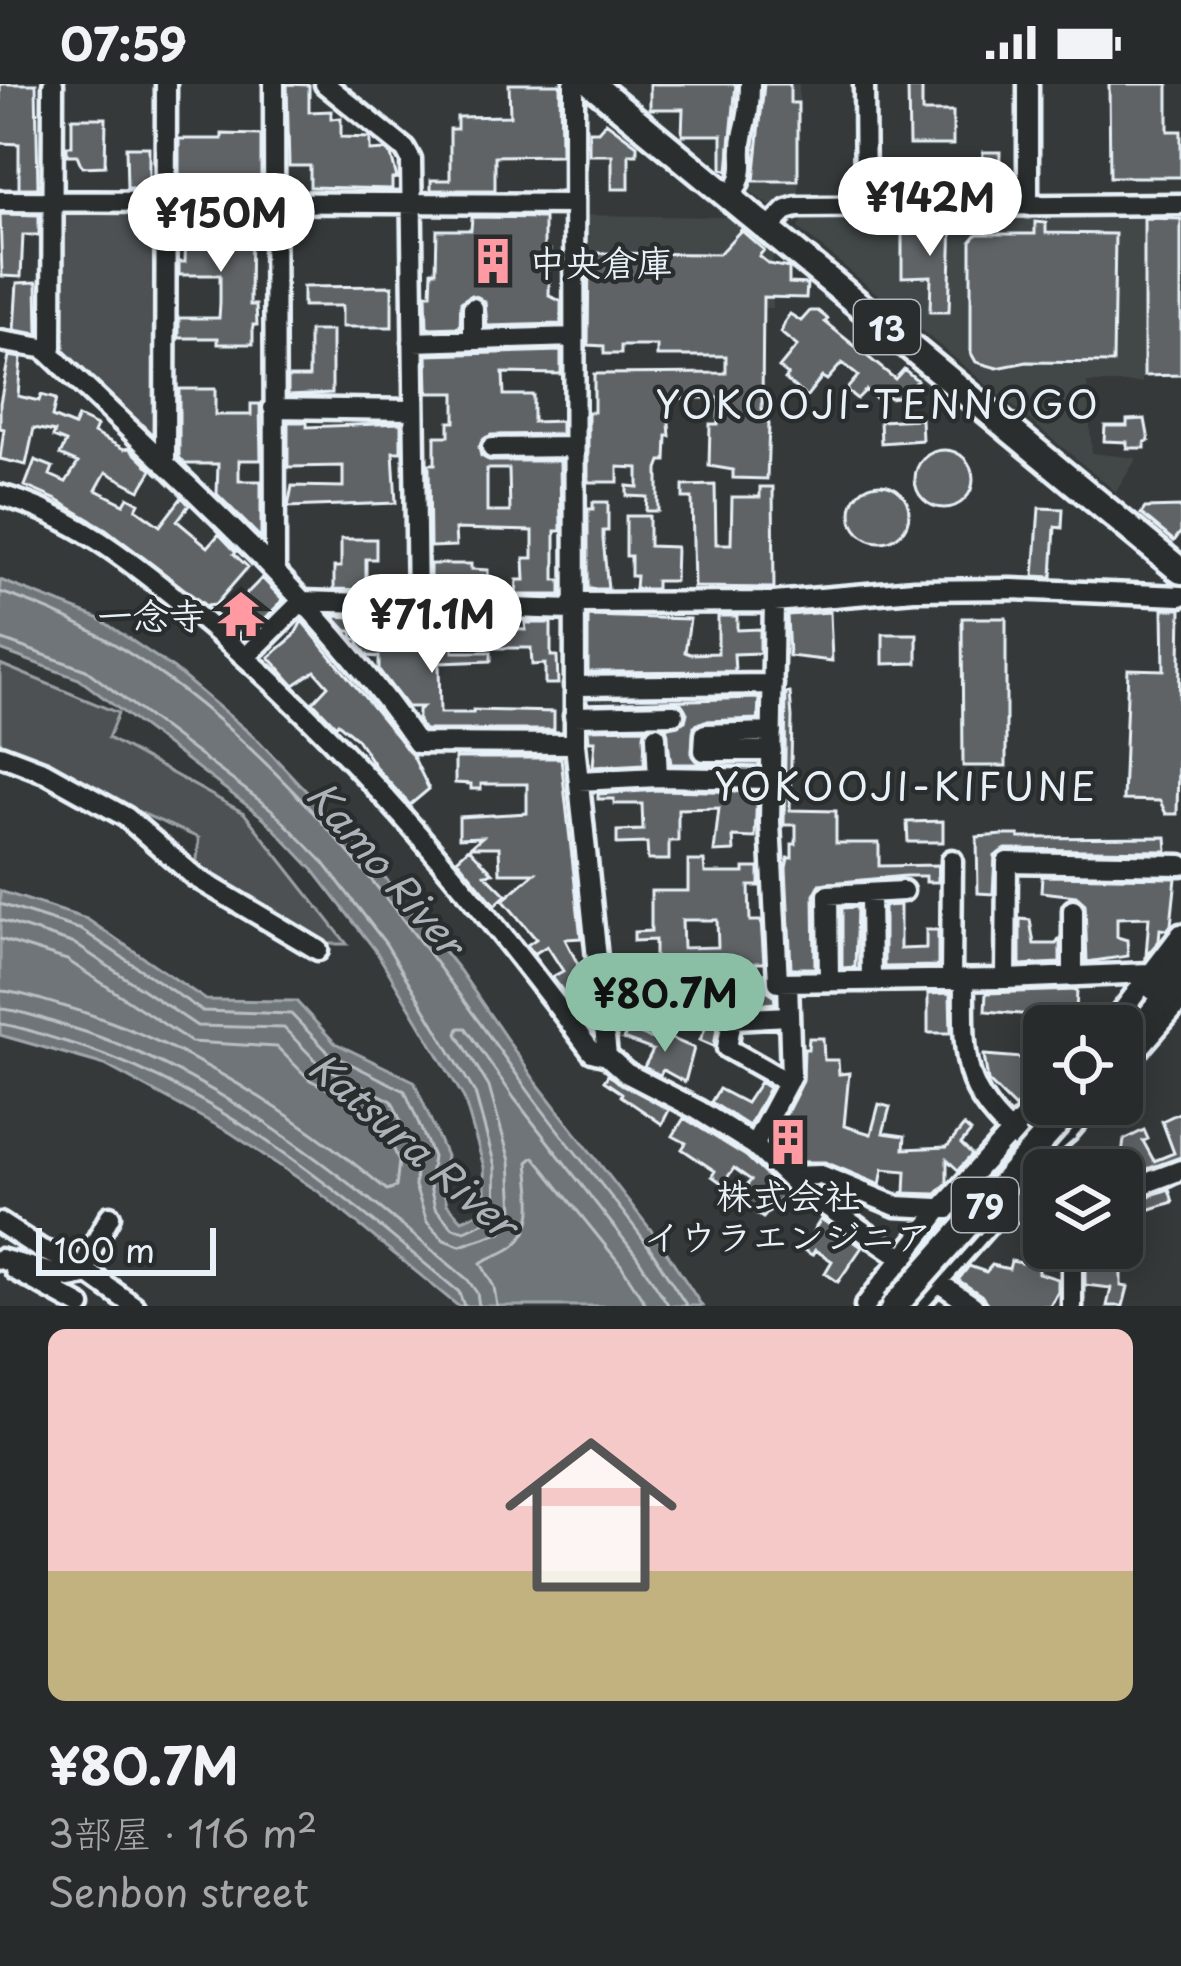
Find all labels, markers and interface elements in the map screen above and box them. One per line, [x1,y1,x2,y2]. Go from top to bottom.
text: 07:59 [60,8,187,76]
pin: ¥142M [846,157,1014,259]
text: ¥142M [865,166,995,225]
pin: ¥150M [137,173,305,275]
text: ¥150M [155,182,287,241]
place label: 中央倉庫 [529,234,673,288]
building icon: 中央倉庫 [468,236,518,286]
road number: 13 [854,300,920,354]
district label: YOKOOJI-TENNOGO [655,373,1101,432]
pin: ¥71.1M [334,574,530,676]
text: ¥71.1M [369,583,495,642]
place label: 一念寺 [97,587,205,641]
temple icon: 一念寺 [216,589,266,639]
district label: YOKOOJI-KIFUNE [714,755,1098,814]
water label: Kamo River [294,766,483,972]
pin: ¥80.7M [567,953,763,1055]
text: ¥80.7M [592,962,738,1021]
map controls [1023,1005,1143,1269]
button: locate [1023,1005,1143,1125]
water label: Katsura River [297,1037,535,1254]
building icon: 株式会社 イウラエンジニア [763,1117,813,1167]
button: layers [1023,1149,1143,1269]
place label: 株式会社 イウラエンジニア [644,1167,932,1262]
road number: 79 [952,1178,1018,1232]
scale bar [36,1222,216,1275]
text: 100 m [54,1224,155,1274]
icon: home [483,1407,699,1623]
text: ¥80.7M [48,1725,239,1802]
text: 3部屋 · 116 m² [48,1802,317,1861]
text: Senbon street [48,1861,309,1920]

